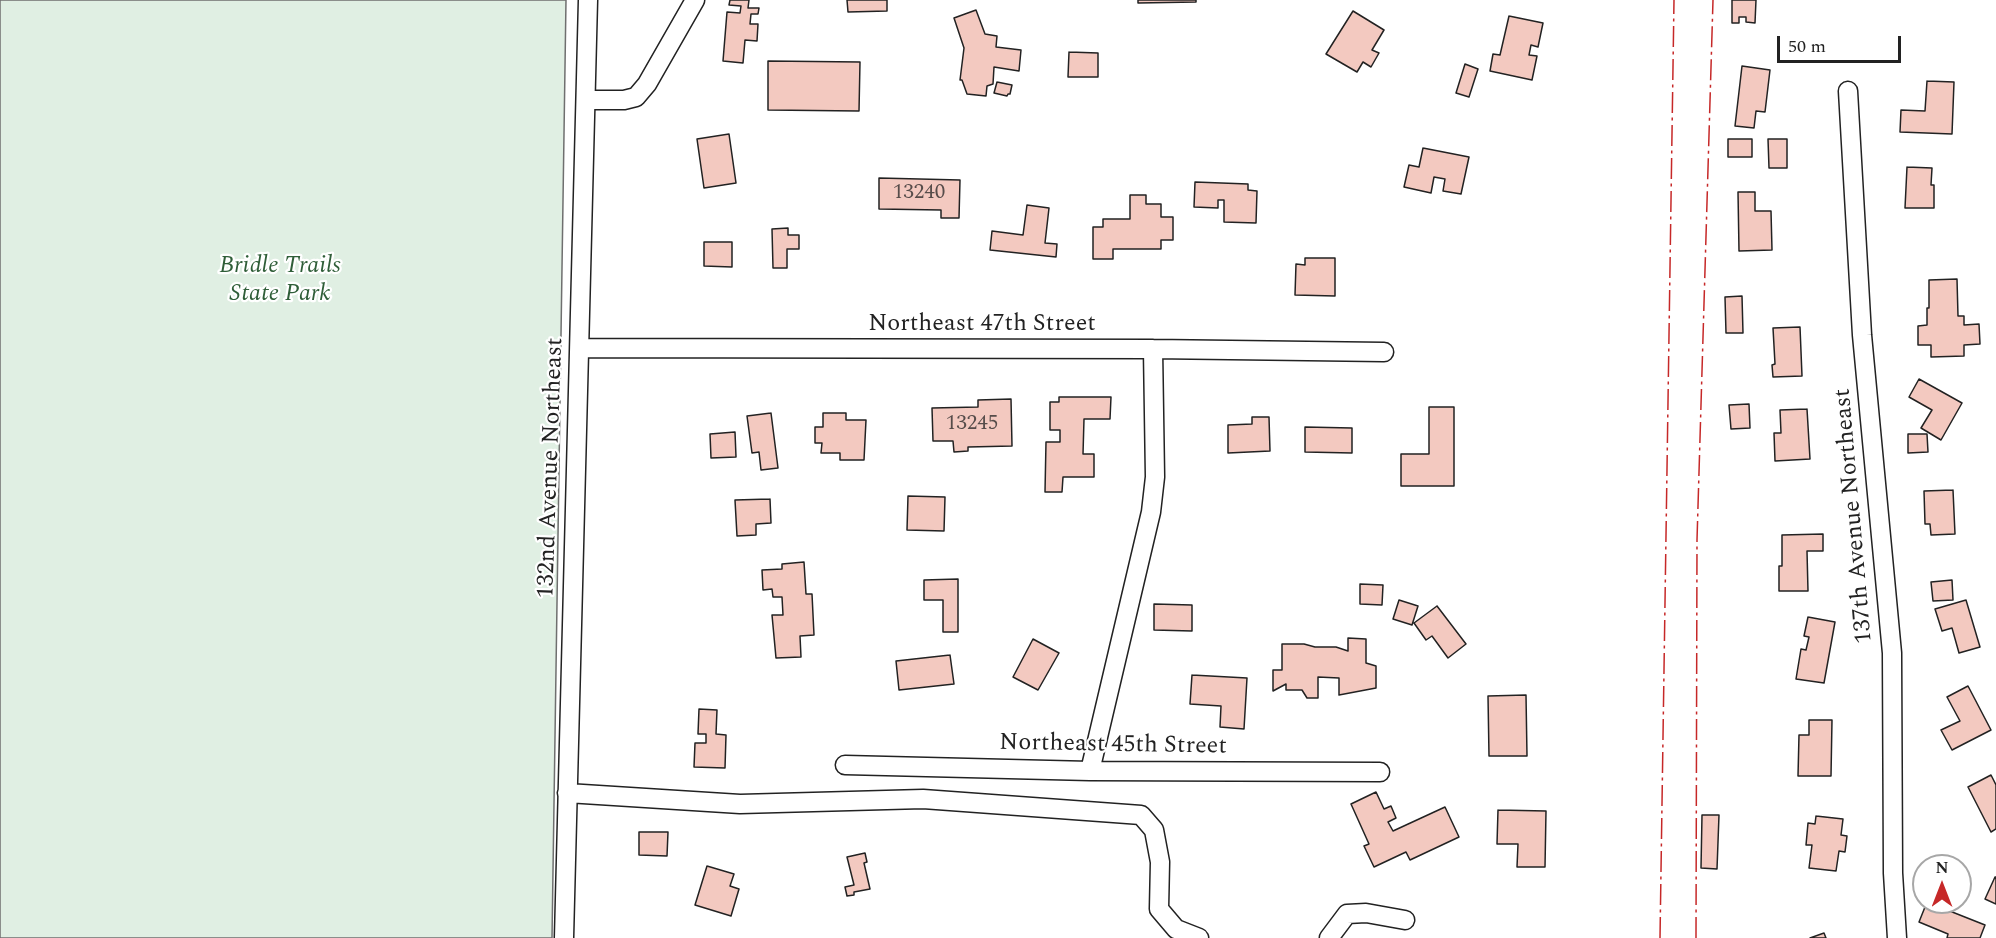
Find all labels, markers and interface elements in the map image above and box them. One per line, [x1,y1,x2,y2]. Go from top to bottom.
scale bar [1780,24,1904,62]
text: 50 m [1788,33,1826,60]
house number: 13240 [893,181,945,207]
park label: Bridle Trails State Park [219,253,341,309]
street label: Northeast 47th Street [868,311,1096,339]
street label: 132nd Avenue Northeast [533,337,571,599]
street label: 137th Avenue Northeast [1830,387,1880,645]
house number: 13245 [946,412,998,438]
street label: Northeast 45th Street [999,730,1227,762]
north arrow [1912,854,1972,914]
text: N [1935,856,1949,880]

